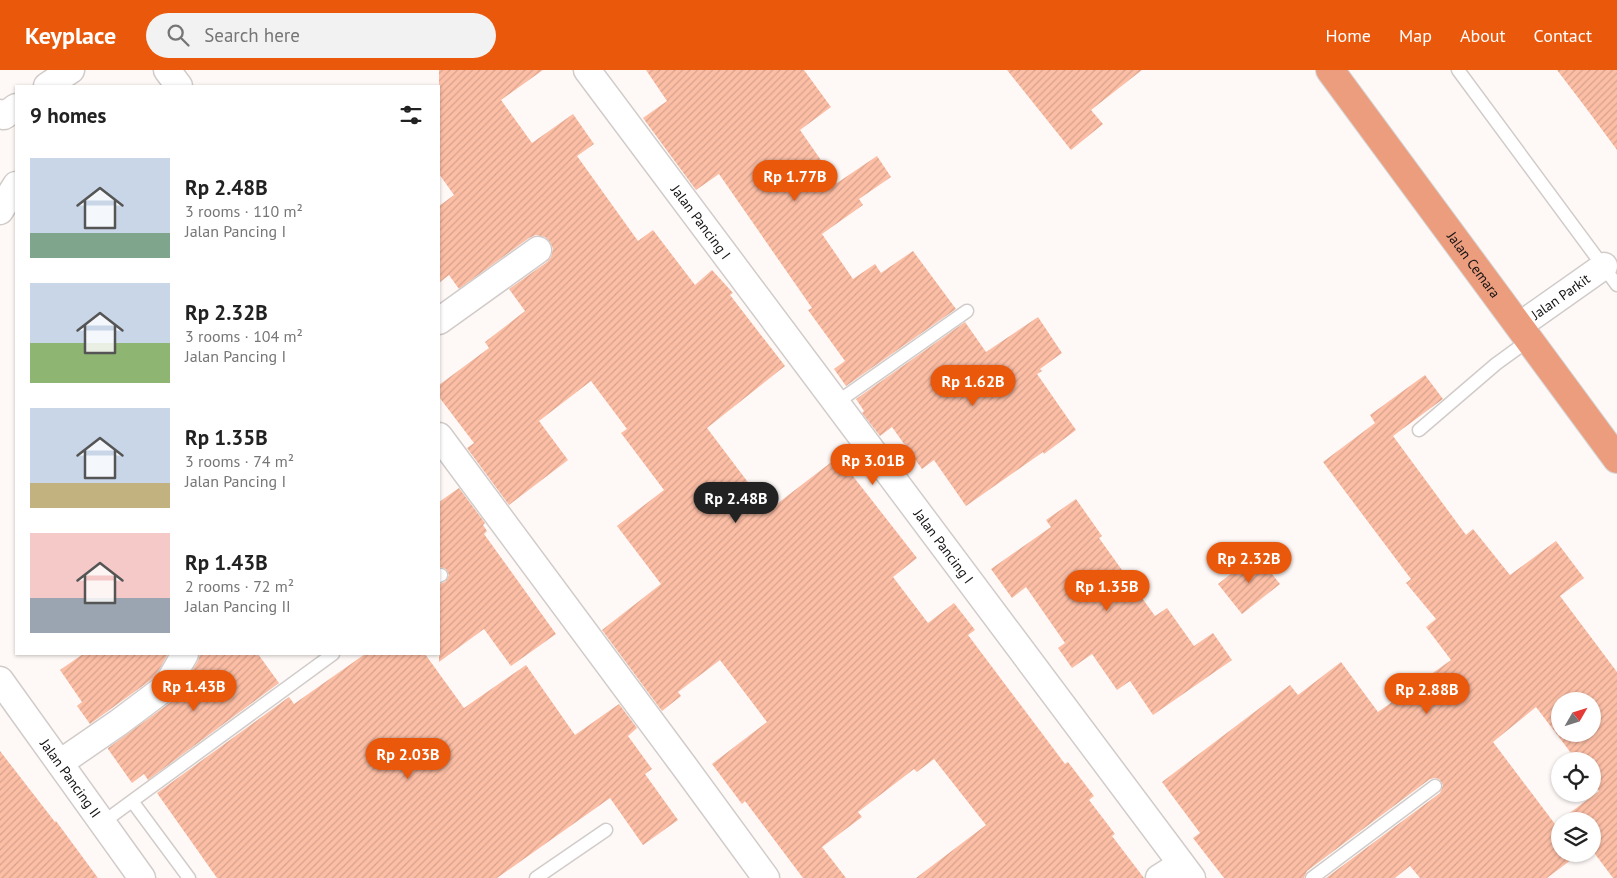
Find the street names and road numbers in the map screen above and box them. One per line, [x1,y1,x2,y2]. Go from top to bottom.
street label: Jalan Pancing I [667,180,735,263]
street label: Jalan Cemara [1443,227,1504,302]
street label: Jalan Parkit [1527,270,1594,324]
street label: Jalan Pancing I [909,505,977,587]
street label: Jalan Pancing II [36,735,105,821]

